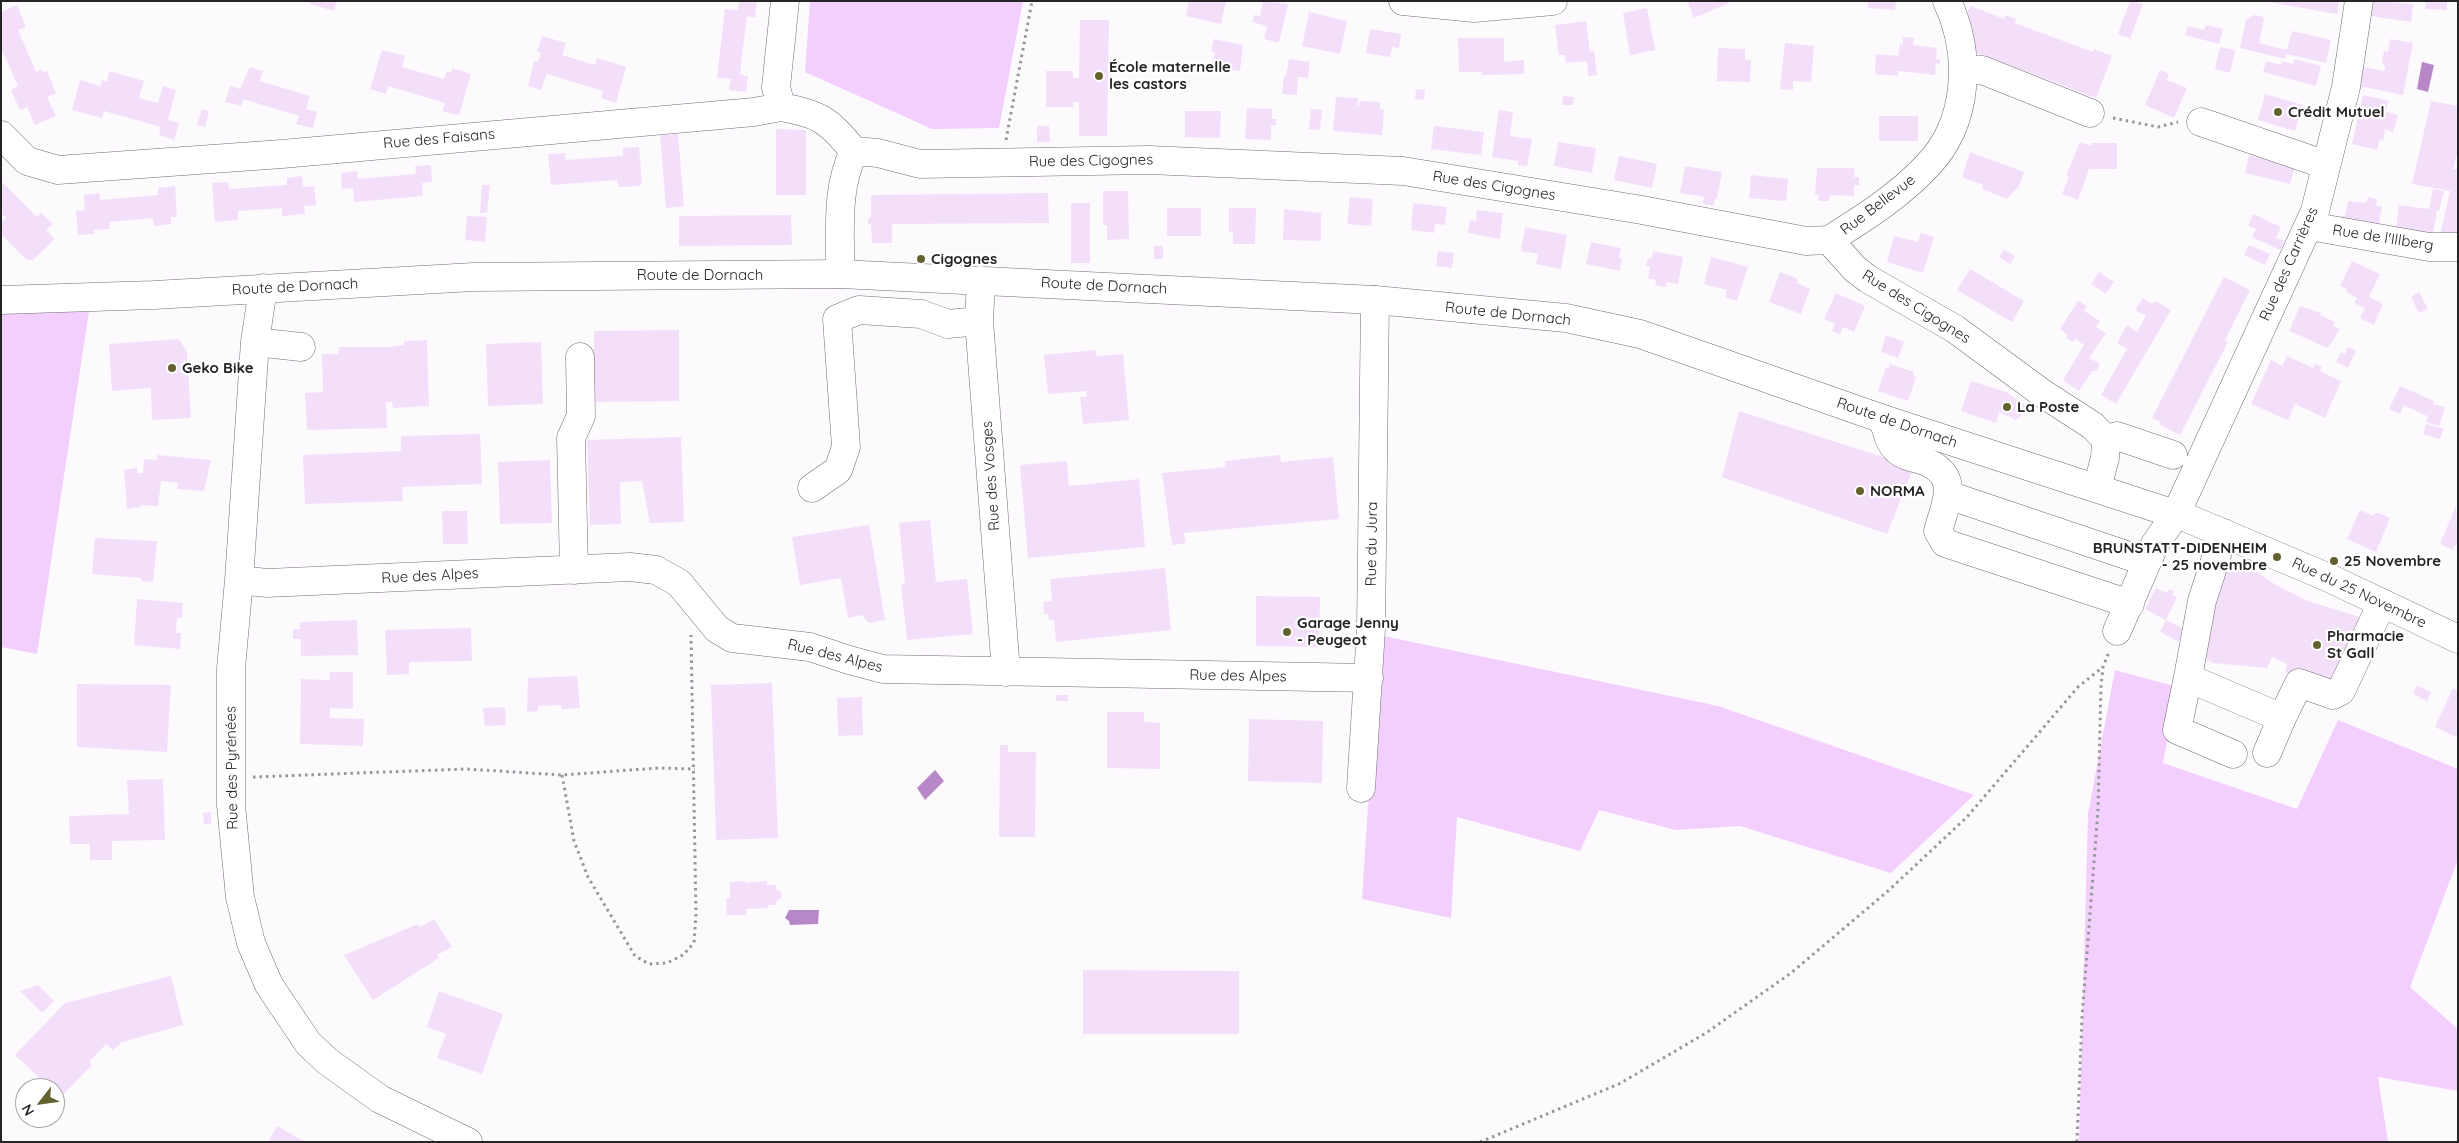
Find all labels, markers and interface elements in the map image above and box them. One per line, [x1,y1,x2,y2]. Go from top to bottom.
place label: École maternelle les castors [1109,58,1231,93]
marker: École maternelle les castors [1093,70,1105,82]
place label: Crédit Mutuel [2288,103,2385,121]
marker: Crédit Mutuel [2272,106,2284,118]
street label: Rue des Faisans [382,125,496,153]
street label: Rue des Cigognes [1029,151,1153,171]
street label: Rue des Cigognes [1431,167,1557,205]
street label: Rue Bellevue [1837,171,1919,239]
street label: Rue des Carrières [2256,204,2322,324]
street label: Rue de l'Illberg [2331,221,2435,255]
place label: Cigognes [931,250,997,268]
marker: Cigognes [915,253,927,265]
street label: Route de Dornach [637,266,763,284]
street label: Rue des Cigognes [1858,266,1974,348]
street label: Route de Dornach [1040,274,1168,298]
street label: Route de Dornach [231,275,359,299]
street label: Route de Dornach [1444,298,1572,330]
place label: Geko Bike [182,359,253,377]
marker: Geko Bike [166,362,178,374]
street label: Route de Dornach [1834,394,1960,452]
place label: La Poste [2017,398,2079,416]
marker: La Poste [2001,401,2013,413]
street label: Rue des Vosges [978,421,1004,531]
place label: NORMA [1870,482,1925,500]
marker: NORMA [1854,485,1866,497]
street label: Rue du Jura [1362,501,1382,587]
place label: BRUNSTATT-DIDENHEIM - 25 novembre [2093,539,2267,574]
marker: BRUNSTATT-DIDENHEIM - 25 novembre [2271,551,2283,563]
place label: 25 Novembre [2344,552,2441,570]
street label: Rue du 25 Novembre [2289,554,2429,632]
marker: 25 Novembre [2328,555,2340,567]
street label: Rue des Alpes [381,564,479,588]
place label: Garage Jenny - Peugeot [1297,614,1399,649]
marker: Garage Jenny - Peugeot [1281,626,1293,638]
place label: Pharmacie St Gall [2327,627,2404,662]
street label: Rue des Alpes [786,635,884,677]
marker: Pharmacie St Gall [2311,639,2323,651]
street label: Rue des Alpes [1189,666,1287,686]
street label: Rue des Pyrénées [222,706,242,830]
north arrow [15,1078,65,1128]
text: N [18,1101,38,1119]

